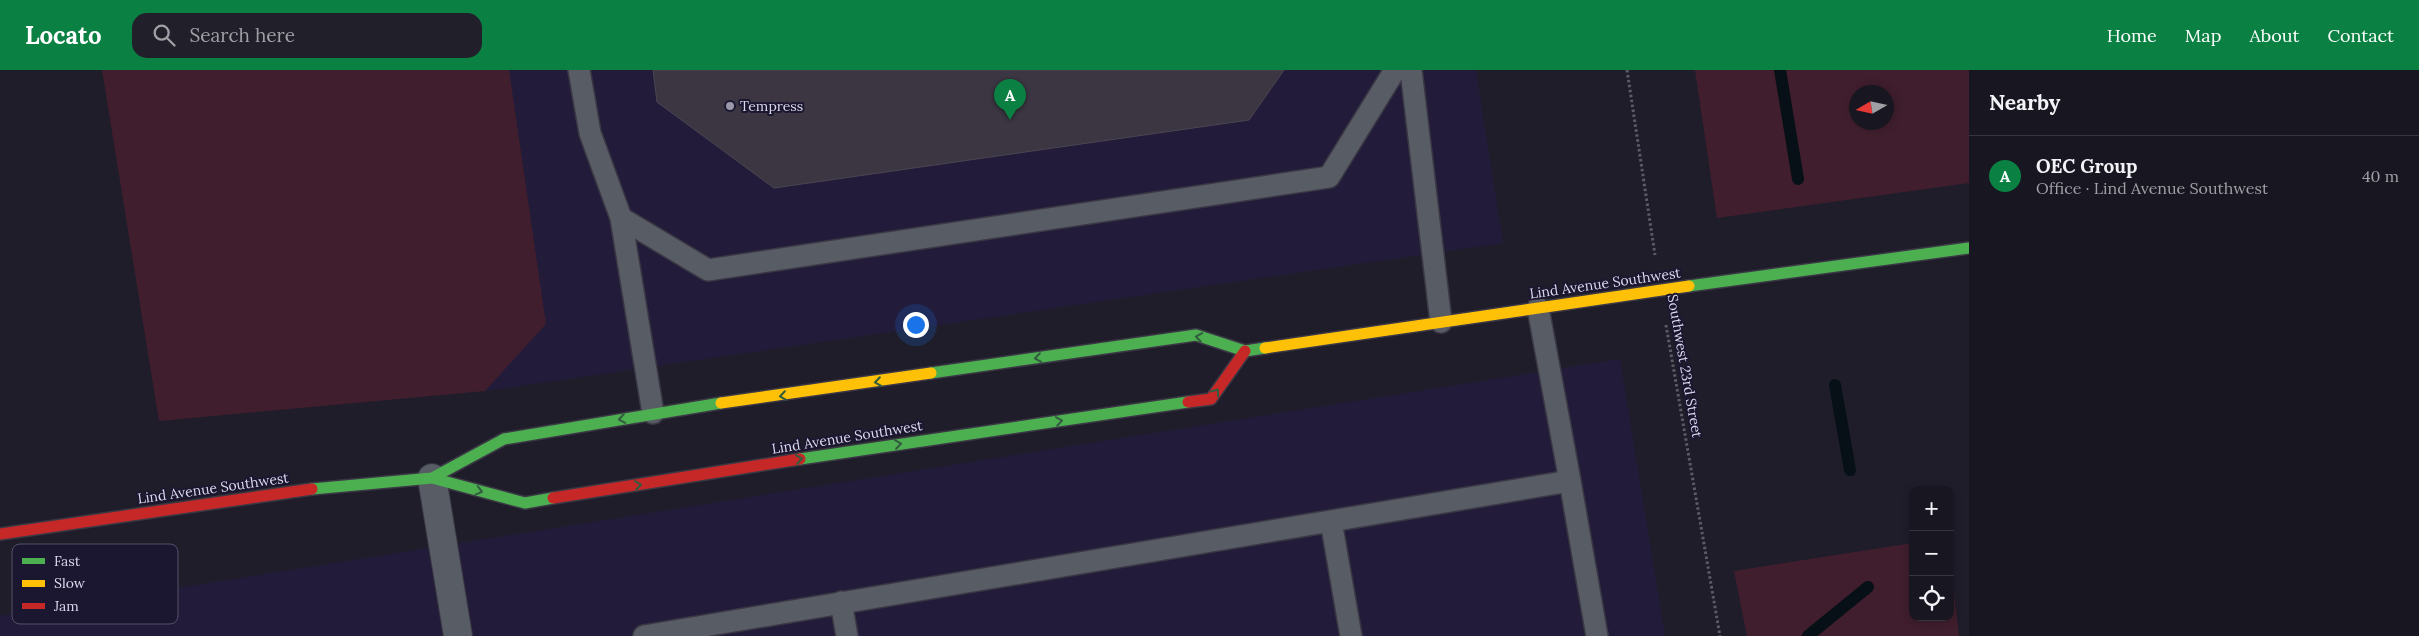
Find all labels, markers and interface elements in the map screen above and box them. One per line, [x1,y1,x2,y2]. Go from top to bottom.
search box [132,13,482,58]
text: Locato [25,20,102,51]
icon: search [150,21,178,49]
text: Search here [190,23,295,47]
text: Home [2107,24,2157,47]
text: Map [2185,24,2221,47]
text: About [2249,24,2299,47]
text: Contact [2327,24,2394,47]
pin: A [994,79,1026,120]
north arrow [1849,85,1894,130]
text: Nearby [1989,89,2060,116]
place label: Tempress [740,97,803,115]
marker: Tempress [724,100,736,112]
text: OEC Group [2036,154,2137,178]
text: A [2000,166,2010,186]
text: 40 m [2362,166,2399,186]
text: Office · Lind Avenue Southwest [2036,178,2268,198]
street label: Lind Avenue Southwest [1528,263,1682,303]
street label: Southwest 23rd Street [1664,293,1707,440]
your location [903,312,929,338]
one-way arrow [1194,332,1202,343]
one-way arrow [1034,353,1043,363]
one-way arrow [873,376,881,387]
one-way arrow [1210,388,1219,398]
one-way arrow [779,390,787,400]
one-way arrow [618,413,627,423]
street label: Lind Avenue Southwest [770,416,924,458]
one-way arrow [1055,416,1063,427]
one-way arrow [894,439,902,450]
one-way arrow [794,455,803,465]
street label: Lind Avenue Southwest [136,468,290,508]
one-way arrow [634,481,643,491]
one-way arrow [474,485,483,496]
map controls [1909,486,1954,621]
button: + [1909,486,1954,531]
button: − [1909,531,1954,576]
legend [12,544,178,624]
text: Fast [54,552,81,570]
text: Slow [54,574,86,592]
button: locate [1909,576,1954,621]
text: Jam [53,597,79,615]

